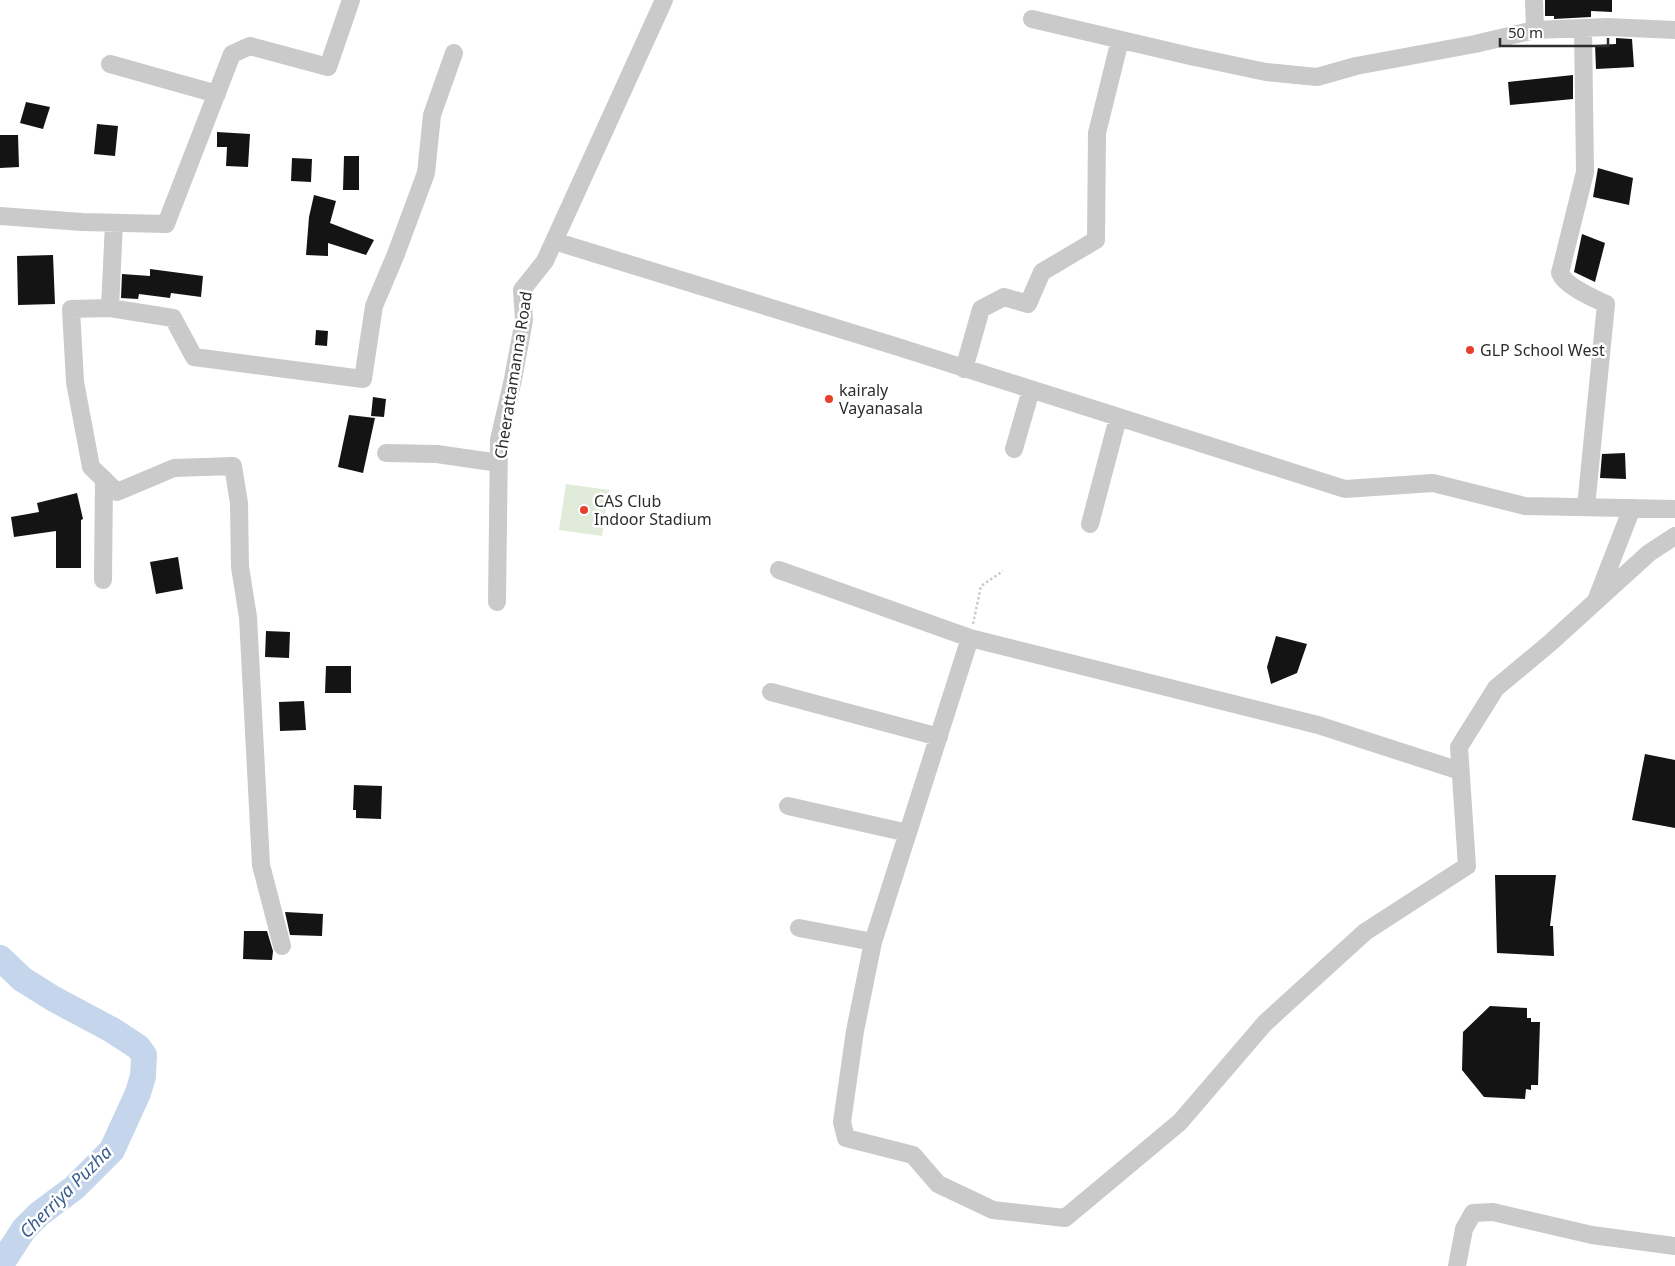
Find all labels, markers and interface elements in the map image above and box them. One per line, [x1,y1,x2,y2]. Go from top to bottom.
scale bar [1500,15,1608,47]
text: 50 m [1508,22,1543,42]
street label: Cheerattamanna Road [489,290,537,460]
place label: GLP School West [1480,339,1605,361]
marker: GLP School West [1464,344,1476,356]
place label: kairaly Vayanasala [839,379,923,419]
marker: kairaly Vayanasala [823,393,835,405]
place label: CAS Club Indoor Stadium [594,490,712,530]
marker: CAS Club Indoor Stadium [578,504,590,516]
water label: Cherriya Puzha [14,1140,117,1243]

